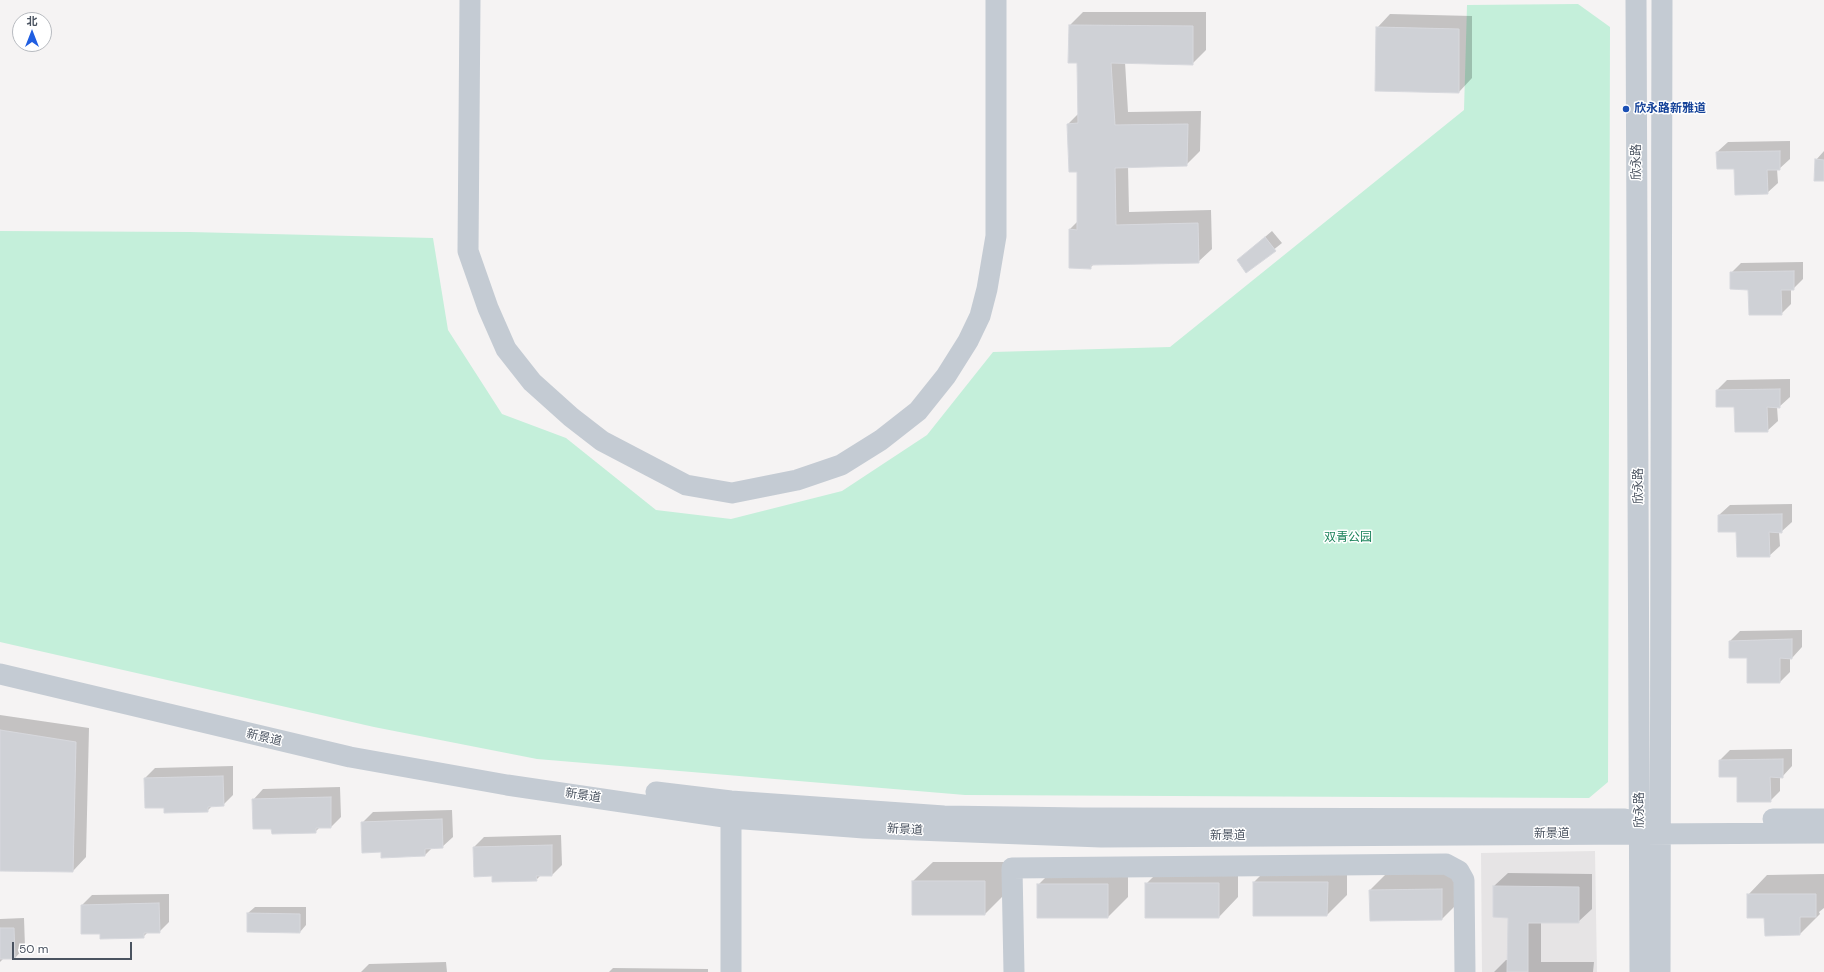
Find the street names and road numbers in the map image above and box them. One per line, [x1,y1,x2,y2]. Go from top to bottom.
street label: 欣永路 [1630,144,1644,180]
street label: 欣永路 [1632,468,1646,504]
street label: 新景道 [245,727,283,749]
street label: 新景道 [564,786,602,806]
street label: 欣永路 [1633,792,1647,828]
street label: 新景道 [887,822,923,838]
street label: 新景道 [1534,827,1570,841]
street label: 新景道 [1210,829,1246,843]

